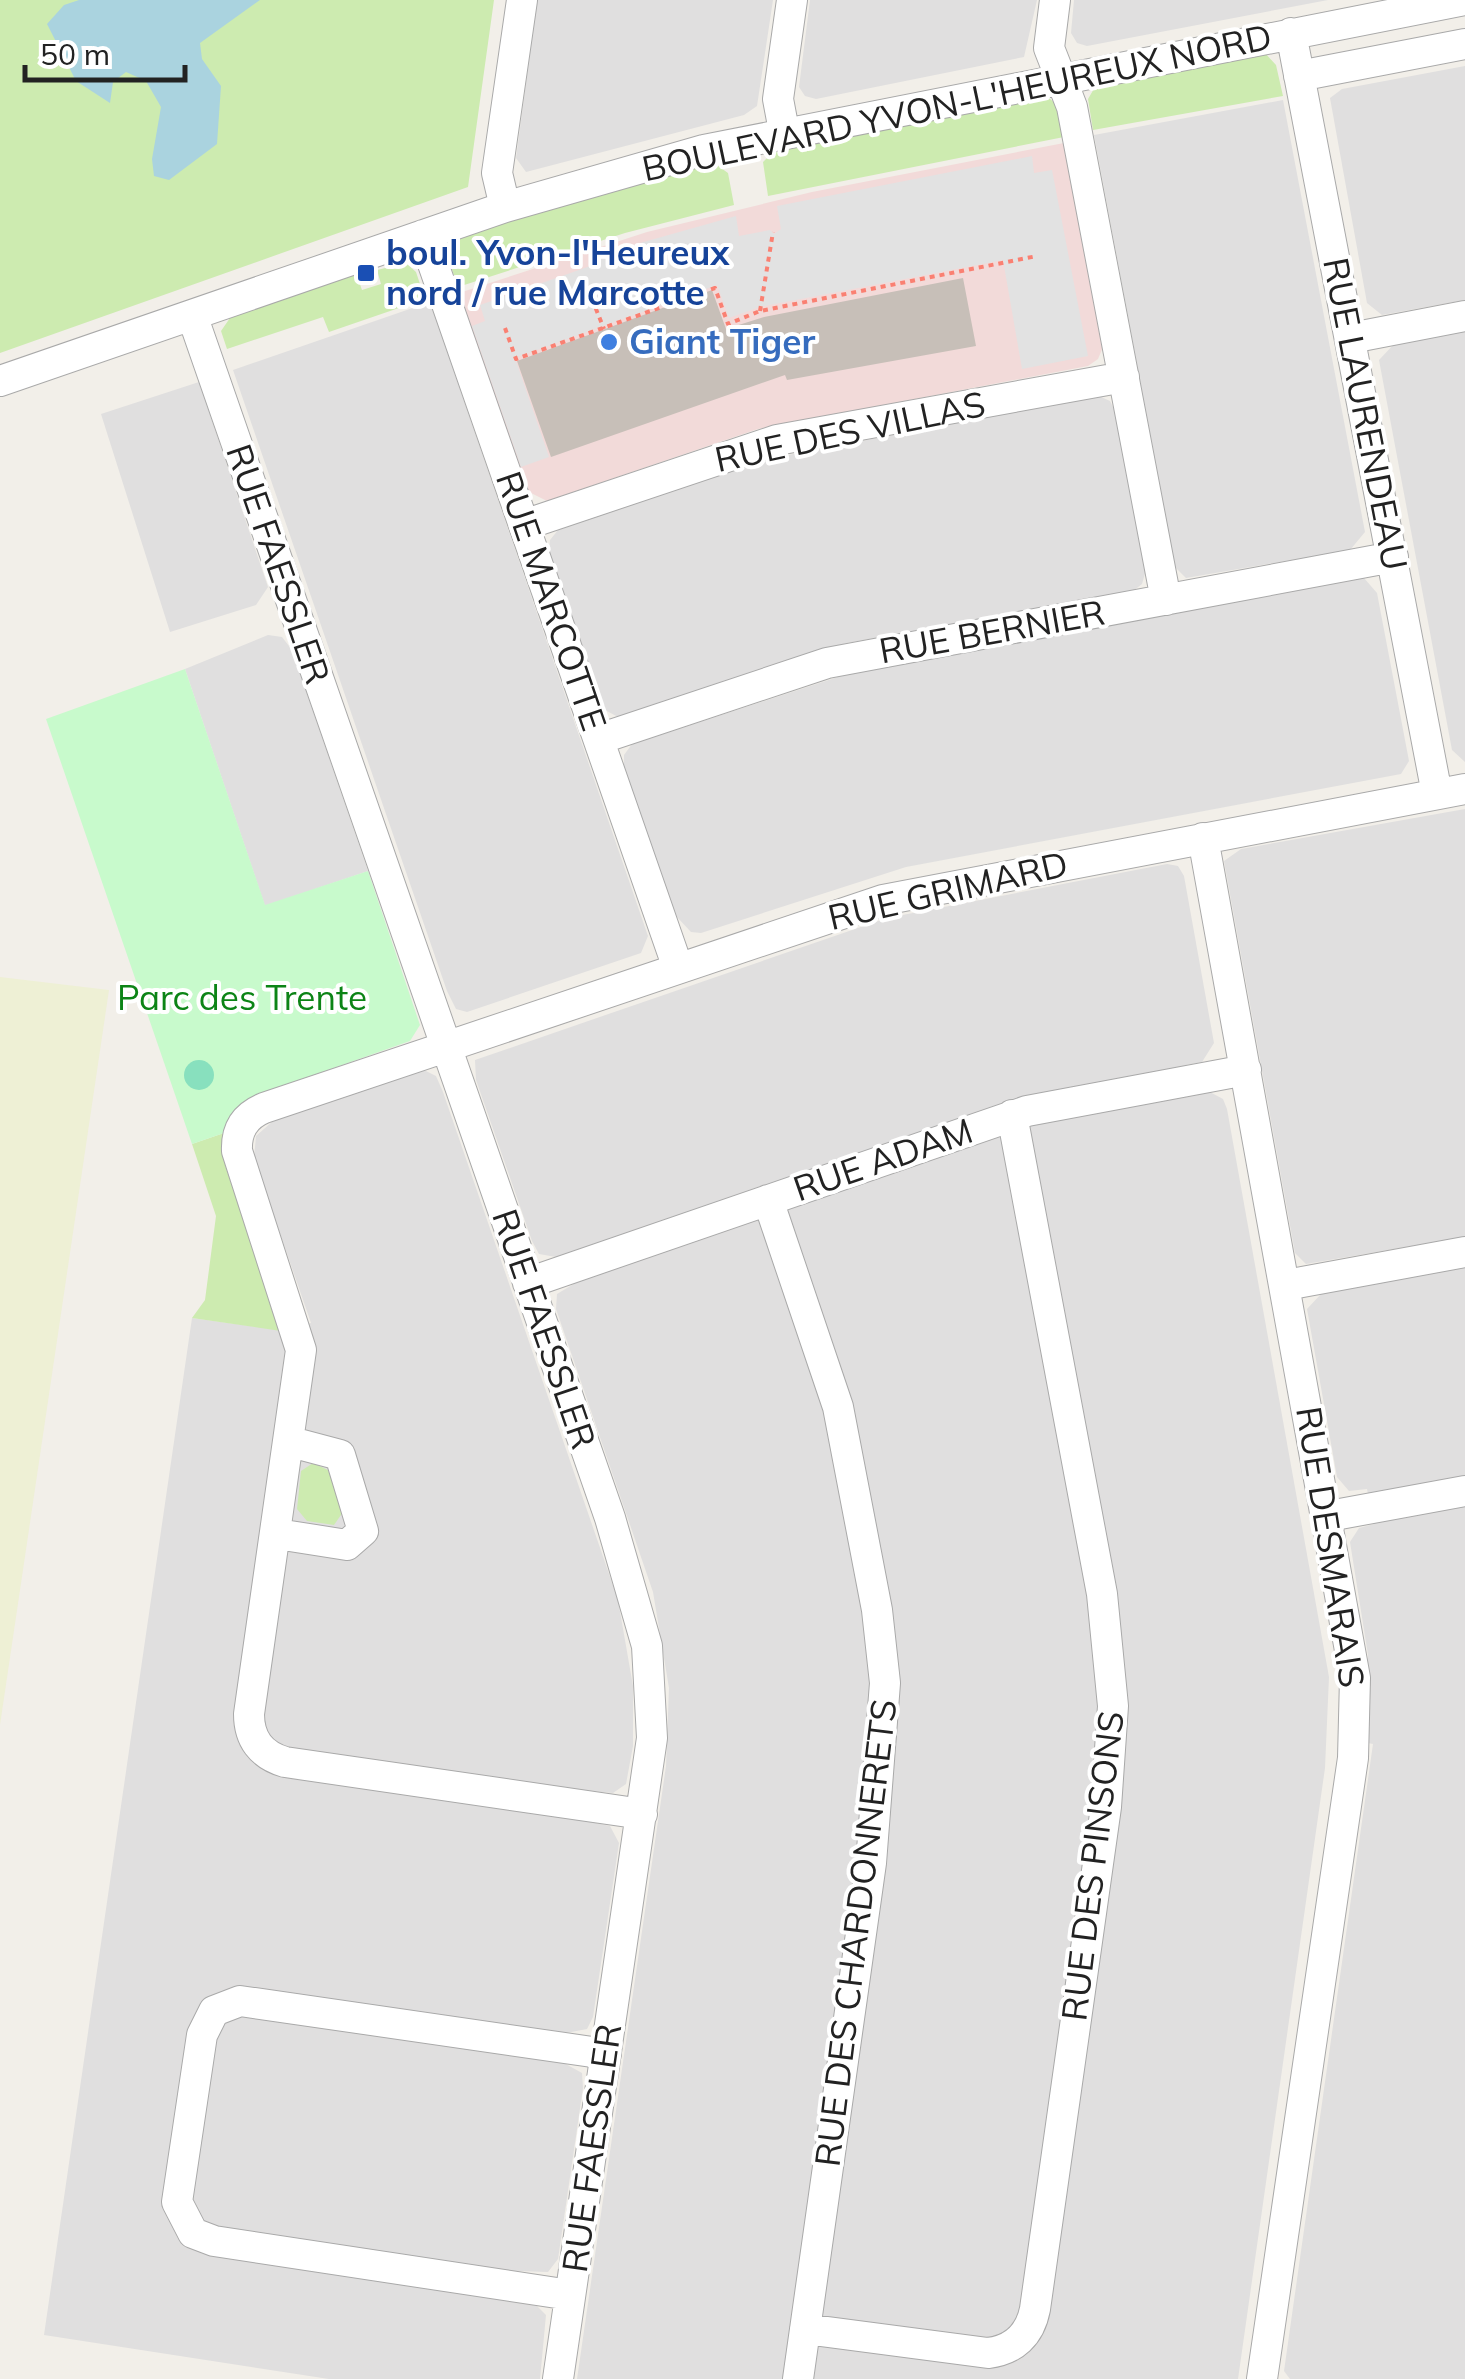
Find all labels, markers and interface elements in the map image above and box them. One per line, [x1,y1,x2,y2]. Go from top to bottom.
street label: BOULEVARD YVON-L'HEUREUX NORD [638,14,1276,190]
scale bar [25,20,185,82]
text: 50 m [40,35,110,73]
place label: boul. Yvon-l'Heureux nord / rue Marcotte [386,230,730,314]
street label: RUE LAURENDEAU [1314,254,1418,574]
marker: boul. Yvon-l'Heureux nord / rue Marcotte [355,262,377,284]
place label: Giant Tiger [629,319,815,363]
marker: Giant Tiger [598,331,620,353]
street label: RUE DES VILLAS [711,381,989,481]
street label: RUE FAESSLER [217,438,341,689]
street label: RUE MARCOTTE [487,465,617,736]
street label: RUE BERNIER [876,590,1108,672]
street label: RUE GRIMARD [824,841,1072,939]
park label: Parc des Trente [117,975,367,1019]
street label: RUE ADAM [787,1108,978,1210]
street label: RUE FAESSLER [483,1203,607,1454]
street label: RUE DESMARAIS [1287,1403,1375,1690]
street label: RUE DES CHARDONNERETS [805,1697,905,2169]
street label: RUE DES PINSONS [1051,1709,1133,2023]
street label: RUE FAESSLER [552,2021,630,2275]

